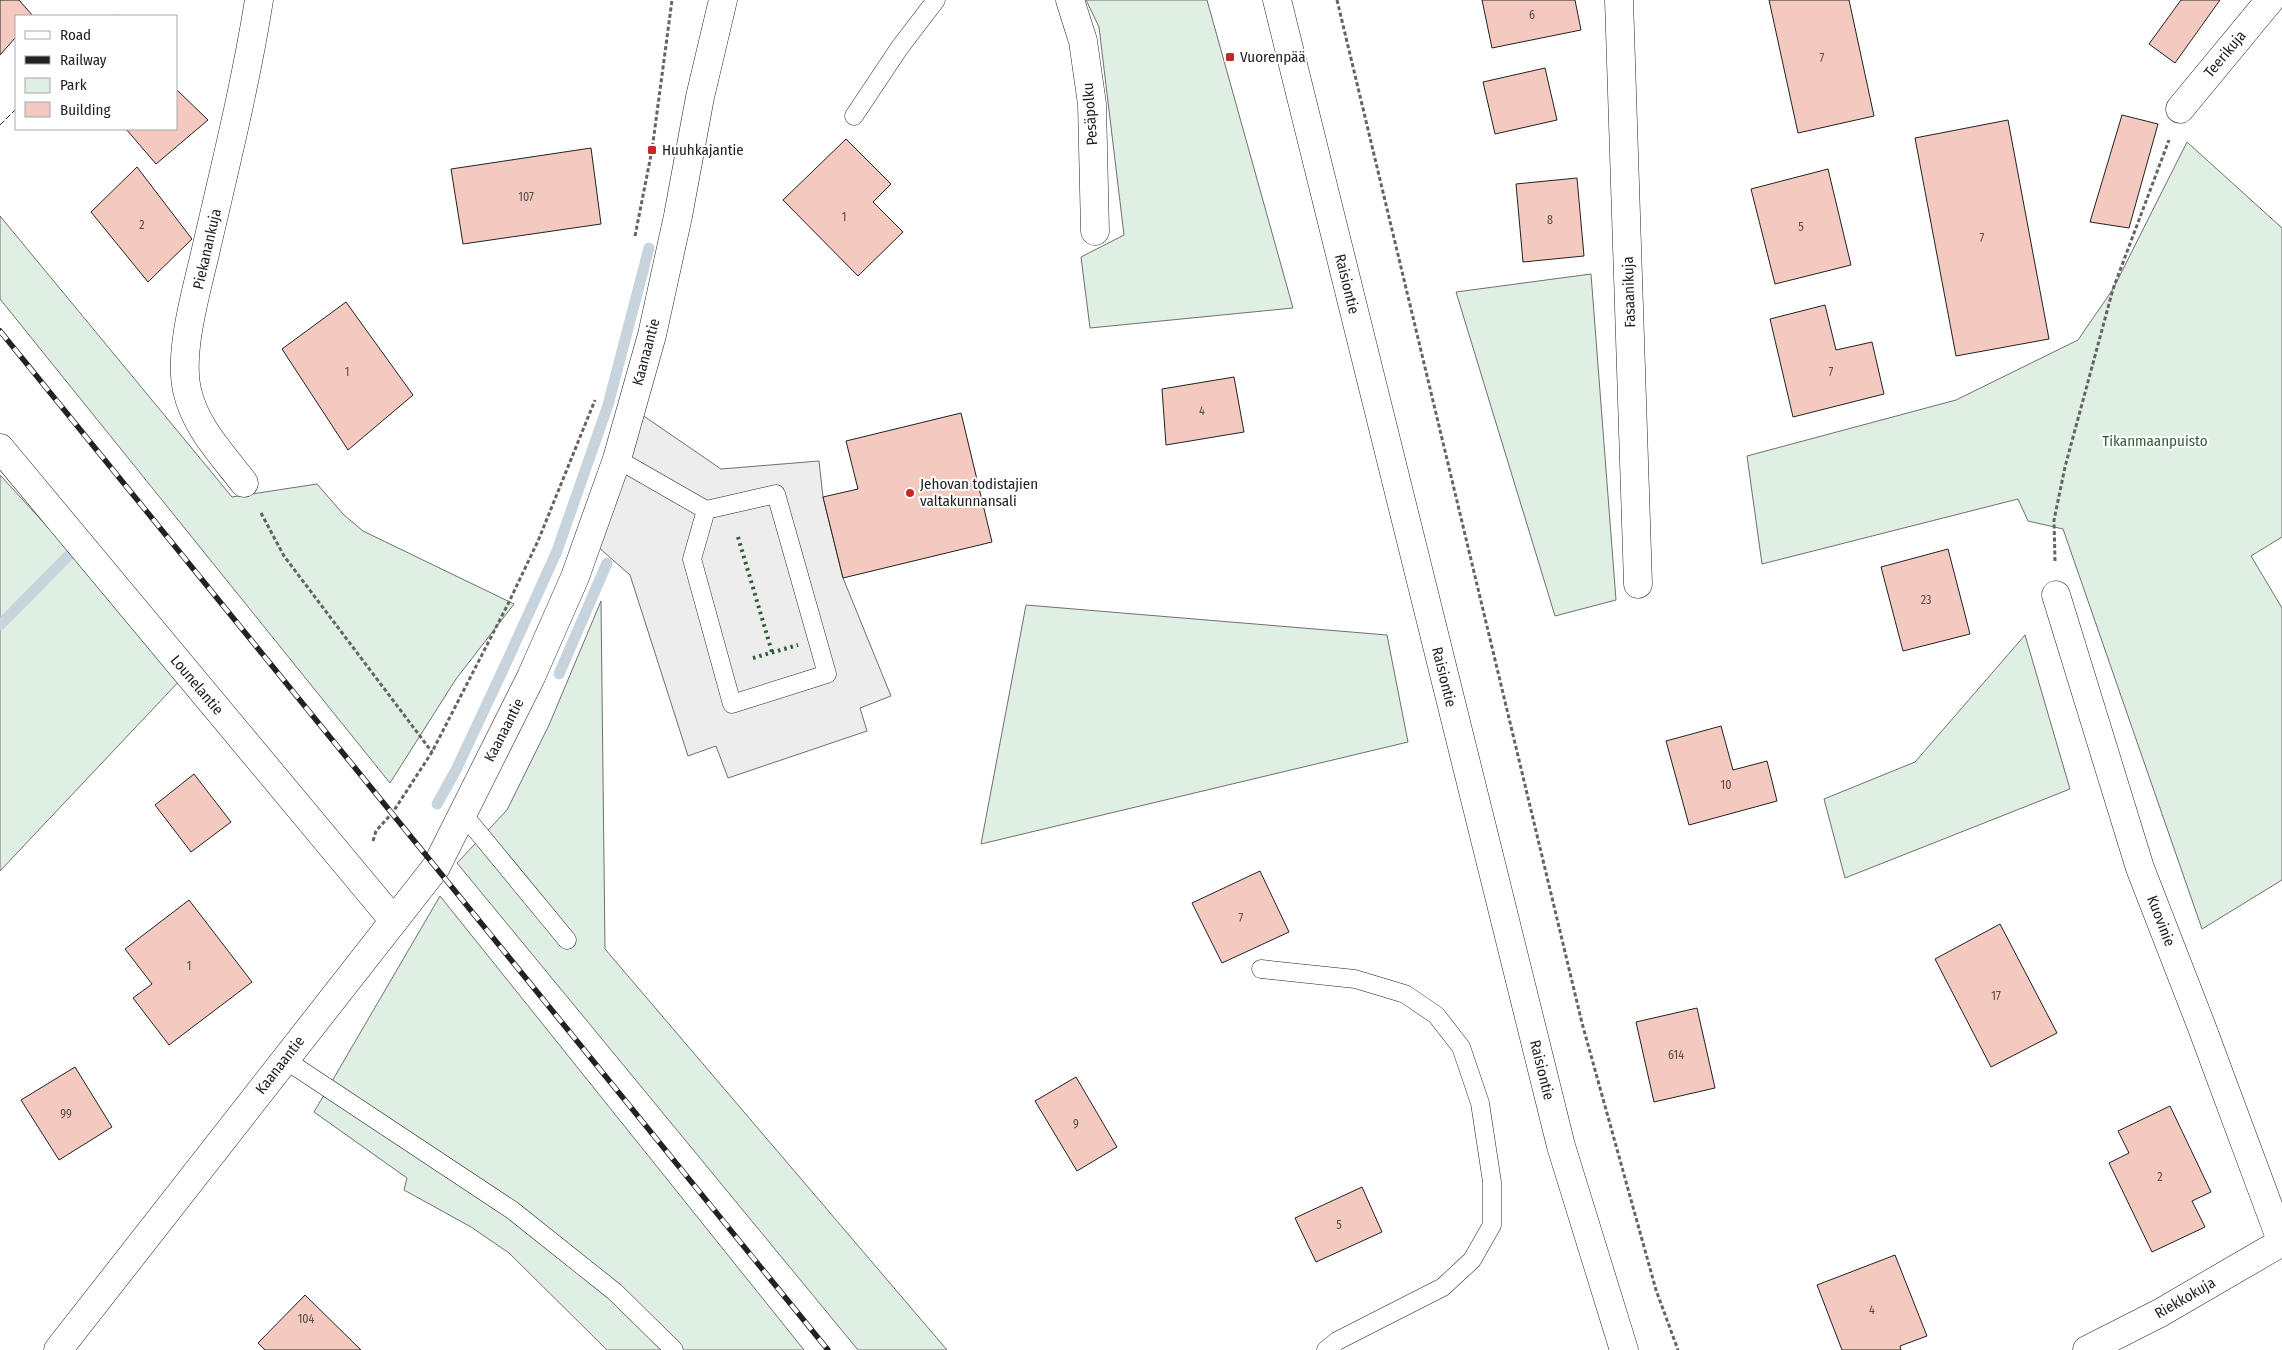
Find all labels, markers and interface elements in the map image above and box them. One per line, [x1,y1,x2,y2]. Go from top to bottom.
house number: 6 [1529,8,1535,22]
legend [15,15,178,130]
text: Road [60,26,91,44]
street label: Teerikuja [2200,27,2250,81]
place label: Vuorenpää [1240,48,1306,66]
text: Railway [60,51,107,69]
marker: Vuorenpää [1224,51,1236,63]
house number: 7 [1820,51,1825,65]
text: Park [60,76,87,94]
street label: Pesäpolku [1079,82,1101,146]
text: Building [60,101,111,119]
place label: Huuhkajantie [662,141,744,159]
marker: Huuhkajantie [646,144,658,156]
house number: 107 [518,190,534,204]
street label: Piekanankuja [189,207,225,291]
house number: 1 [842,210,846,224]
house number: 8 [1547,213,1553,227]
house number: 2 [139,218,145,232]
house number: 5 [1798,220,1804,234]
house number: 7 [1980,231,1985,245]
street label: Raisiontie [1331,252,1363,316]
street label: Fasaanikuja [1619,256,1639,328]
street label: Kaanaantie [628,316,664,388]
house number: 1 [345,365,349,379]
house number: 7 [1829,365,1834,379]
house number: 4 [1199,404,1205,418]
park label: Tikanmaanpuisto [2102,432,2208,450]
place label: Jehovan todistajien valtakunnansali [920,475,1038,510]
marker: Jehovan todistajien valtakunnansali [904,487,916,499]
house number: 23 [1921,593,1931,607]
street label: Raisiontie [1428,645,1460,709]
street label: Lounelantie [167,651,227,719]
street label: Kaanaantie [480,695,528,765]
house number: 10 [1721,778,1731,792]
street label: Kuovinie [2143,893,2179,949]
house number: 7 [1239,911,1244,925]
house number: 1 [187,959,191,973]
house number: 17 [1991,989,2001,1003]
street label: Kaanaantie [252,1032,308,1098]
street label: Raisiontie [1526,1038,1558,1102]
house number: 614 [1668,1048,1684,1062]
house number: 99 [60,1107,72,1121]
house number: 9 [1073,1117,1079,1131]
house number: 2 [2157,1170,2163,1184]
house number: 5 [1336,1218,1342,1232]
street label: Riekkokuja [2152,1273,2218,1323]
house number: 4 [1869,1303,1875,1317]
house number: 104 [298,1312,315,1326]

